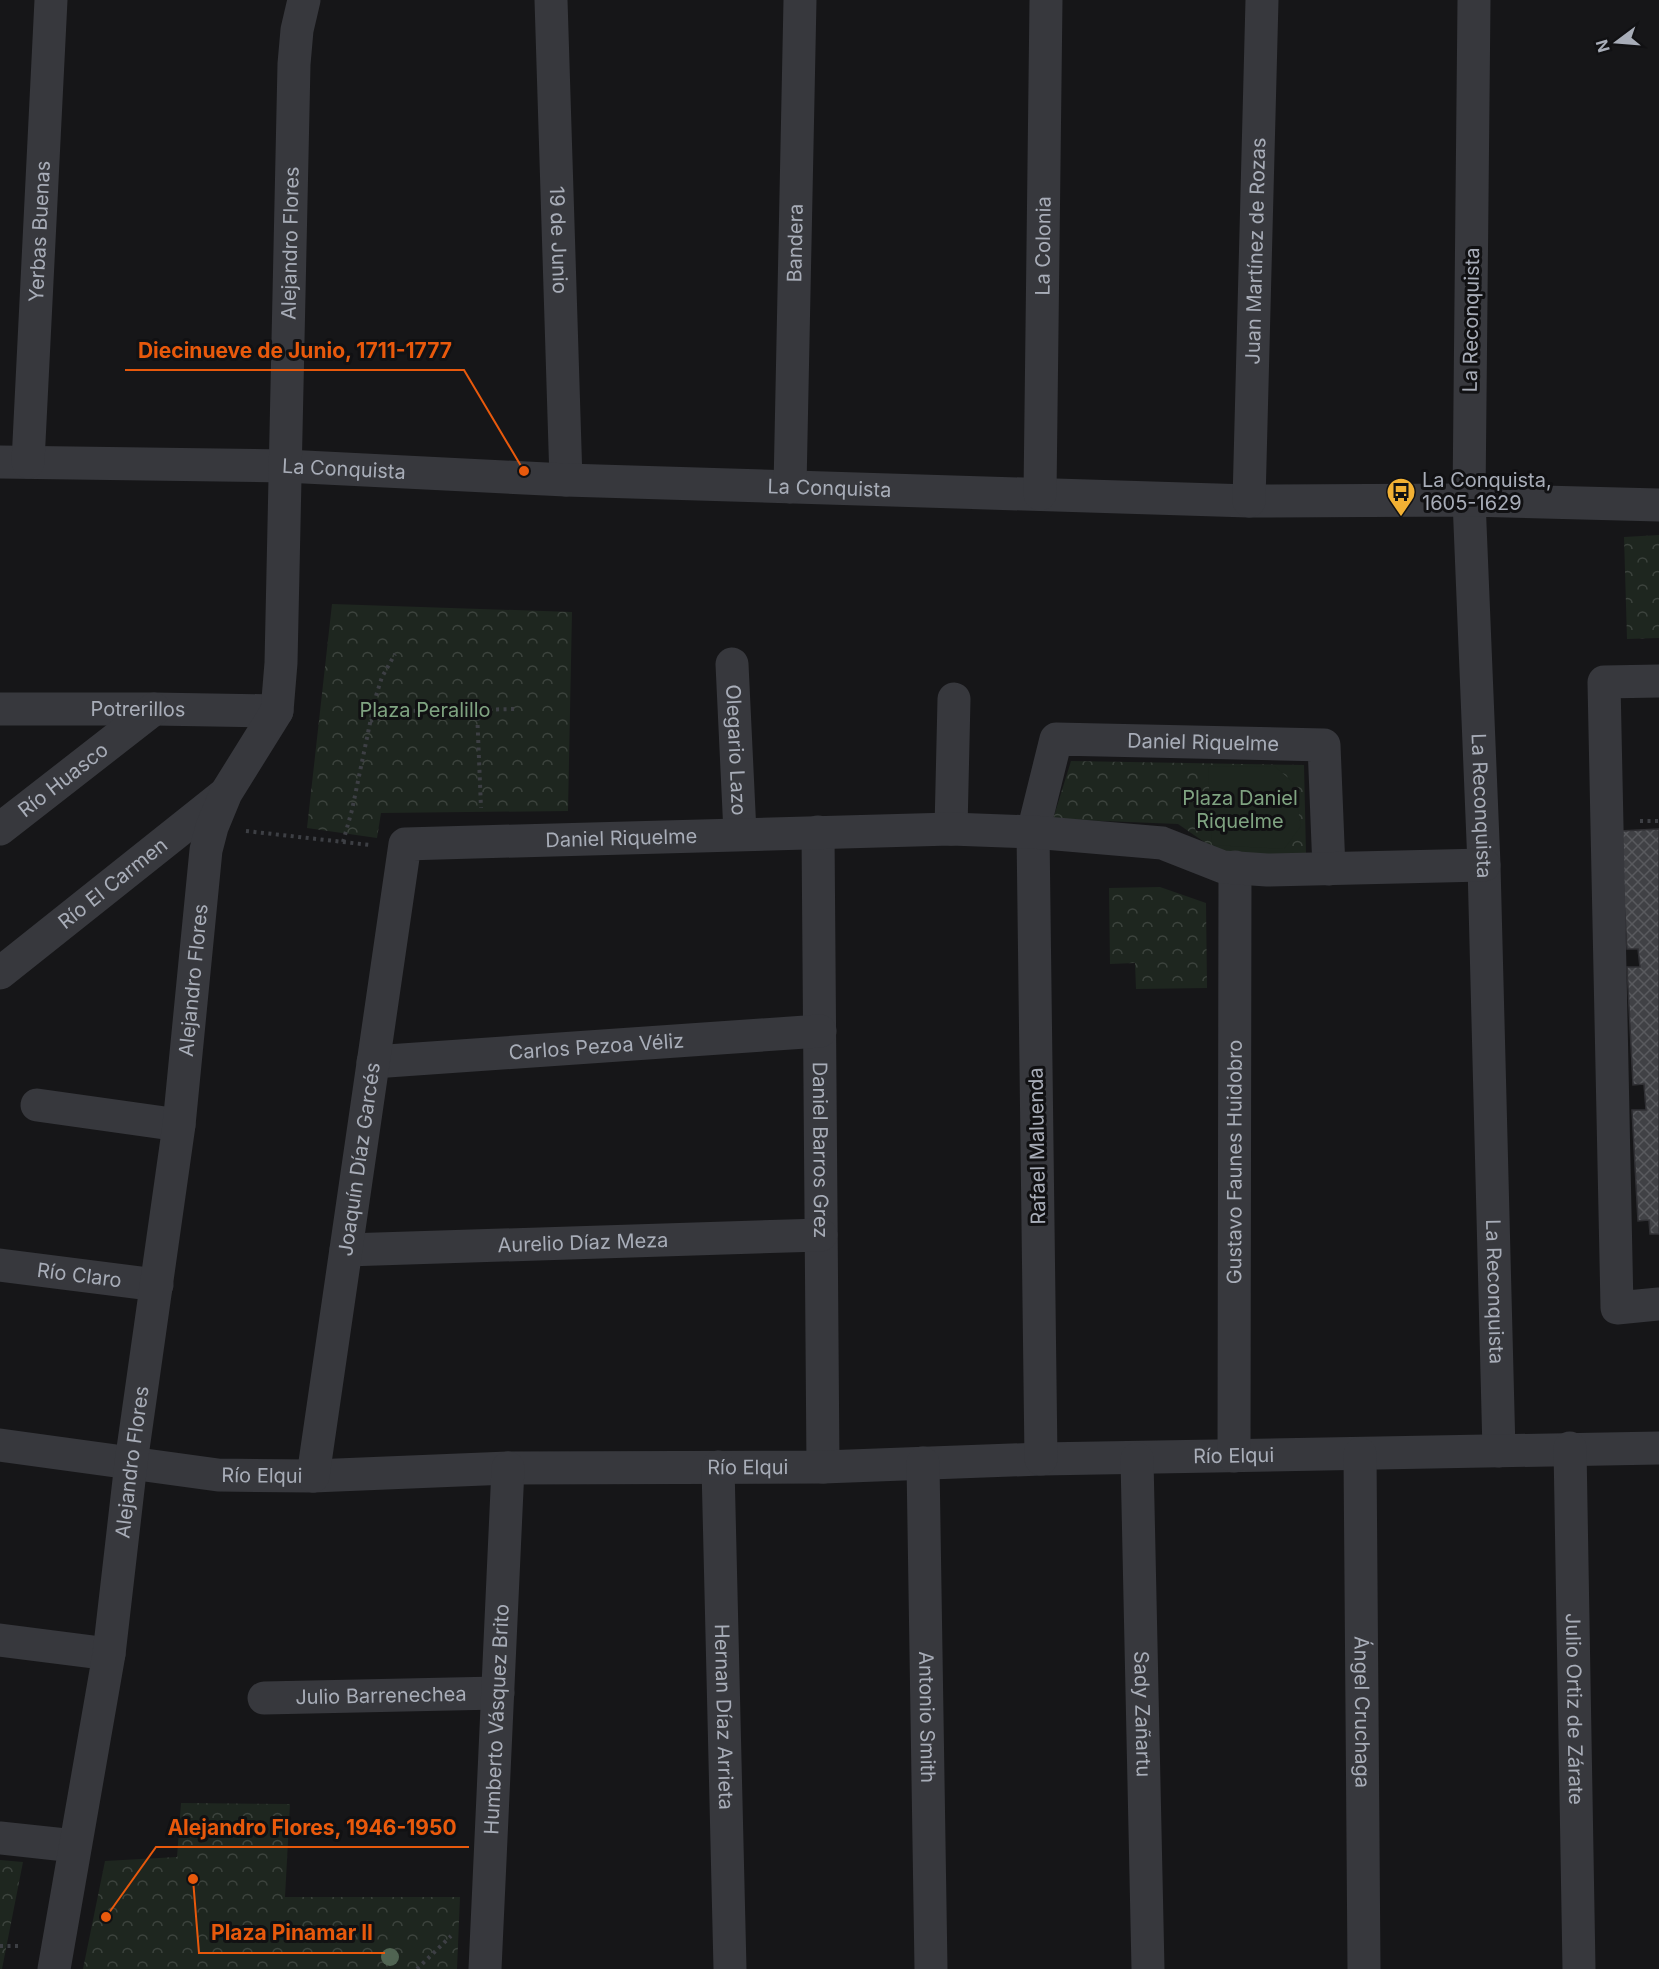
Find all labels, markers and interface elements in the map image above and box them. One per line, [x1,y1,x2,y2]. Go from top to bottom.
north arrow [1587,12,1647,72]
text: N [1591,38,1614,55]
street label: Juan Martínez de Rozas [1241,137,1270,365]
street label: Yerbas Buenas [24,160,55,303]
street label: Alejandro Flores [276,166,304,320]
street label: 19 de Junio [545,186,572,294]
street label: La Colonia [1030,196,1056,296]
street label: Bandera [782,203,808,283]
street label: La Reconquista [1458,247,1484,393]
callout: Diecinueve de Junio, 1711-1777 [125,331,464,370]
text: Diecinueve de Junio, 1711-1777 [138,338,452,363]
street label: La Conquista [281,454,406,484]
place label: La Conquista, 1605-1629 [1422,468,1552,515]
street label: La Conquista [767,474,892,502]
bus stop icon: La Conquista, 1605-1629 [1385,476,1417,518]
street label: Olegario Lazo [721,684,751,816]
street label: Potrerillos [90,697,186,722]
park label: Plaza Peralillo [359,698,491,722]
street label: Daniel Riquelme [1127,729,1279,756]
street label: La Reconquista [1467,733,1496,878]
street label: Río Huasco [13,737,113,822]
park label: Plaza Daniel Riquelme [1182,786,1298,833]
street label: Daniel Riquelme [545,824,698,852]
street label: Río El Carmen [53,833,172,934]
street label: Alejandro Flores [174,903,213,1058]
street label: Carlos Pezoa Véliz [508,1028,685,1065]
street label: Gustavo Faunes Huidobro [1222,1040,1247,1284]
street label: Joaquín Díaz Garcés [333,1061,385,1258]
street label: Daniel Barros Grez [808,1062,833,1238]
street label: Rafael Maluenda [1024,1067,1050,1225]
street label: La Reconquista [1481,1219,1509,1364]
street label: Aurelio Díaz Meza [497,1228,669,1257]
street label: Río Claro [36,1258,123,1292]
street label: Alejandro Flores [110,1384,154,1540]
street label: Río Elqui [1193,1443,1274,1468]
street label: Río Elqui [707,1455,788,1479]
street label: Río Elqui [221,1463,303,1488]
street label: Humberto Vásquez Brito [479,1603,514,1835]
street label: Julio Ortiz de Zárate [1561,1613,1588,1805]
street label: Hernan Díaz Arrieta [710,1624,738,1810]
street label: Ángel Cruchaga [1349,1636,1375,1788]
street label: Antonio Smith [914,1651,940,1783]
street label: Sady Zañartu [1129,1651,1156,1777]
street label: Julio Barrenechea [295,1682,467,1709]
callout: Alejandro Flores, 1946-1950 [156,1808,469,1847]
text: Alejandro Flores, 1946-1950 [167,1815,457,1840]
callout: Plaza Pinamar II [199,1914,385,1953]
text: Plaza Pinamar II [211,1920,373,1945]

